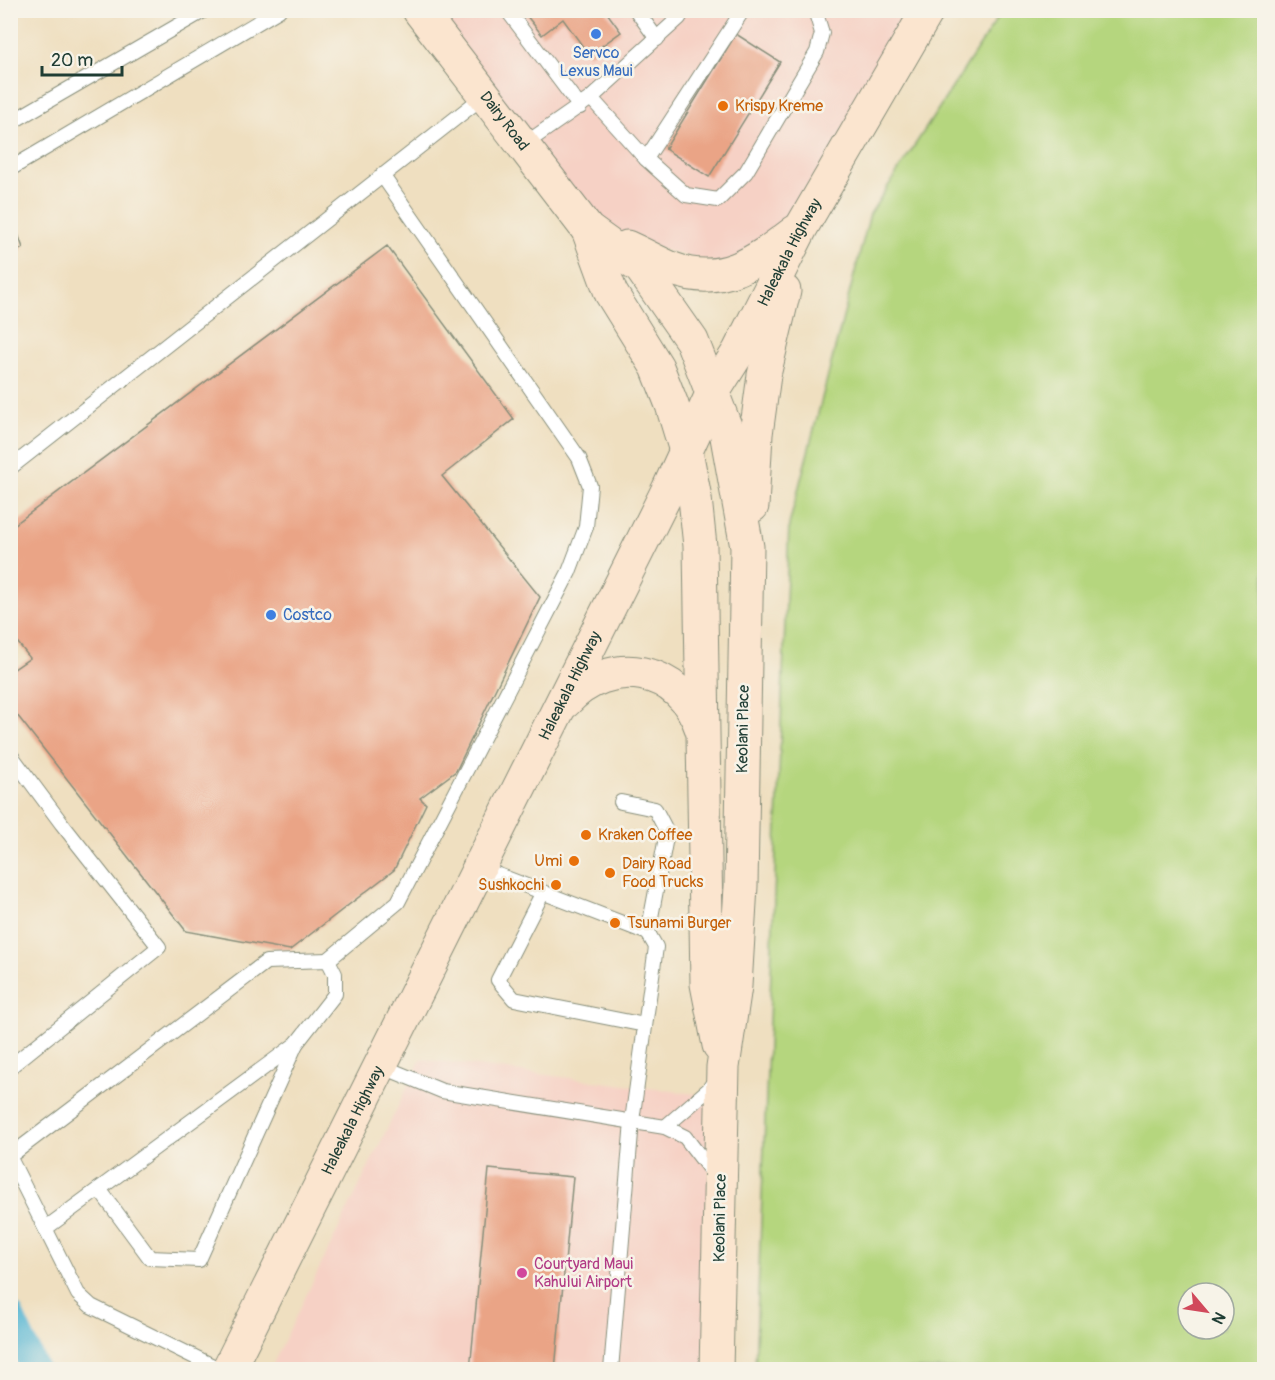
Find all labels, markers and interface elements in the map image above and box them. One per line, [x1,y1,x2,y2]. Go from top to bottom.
marker: Servco Lexus Maui [589,27,603,41]
scale bar [42,39,122,77]
place label: Servco Lexus Maui [559,43,633,81]
text: 20 m [51,49,93,72]
street label: Dairy Road [475,87,533,155]
place label: Krispy Kreme [735,96,823,116]
marker: Krispy Kreme [716,99,730,113]
street label: Haleakala Highway [753,195,826,310]
place label: Costco [283,605,332,625]
marker: Costco [264,608,278,622]
street label: Haleakala Highway [534,628,606,744]
street label: Keolani Place [732,685,754,773]
place label: Kraken Coffee [598,825,692,845]
marker: Kraken Coffee [579,828,593,842]
place label: Umi [534,851,562,871]
marker: Umi [567,854,581,868]
place label: Dairy Road Food Trucks [622,854,703,892]
marker: Dairy Road Food Trucks [603,866,617,880]
place label: Sushkochi [478,875,544,895]
marker: Sushkochi [549,878,563,892]
place label: Tsunami Burger [627,913,732,933]
marker: Tsunami Burger [608,916,622,930]
street label: Haleakala Highway [317,1062,389,1178]
street label: Keolani Place [709,1174,731,1262]
place label: Courtyard Maui Kahului Airport [534,1254,633,1292]
marker: Courtyard Maui Kahului Airport [515,1266,529,1280]
north arrow [1176,1281,1236,1341]
text: N [1207,1308,1230,1328]

